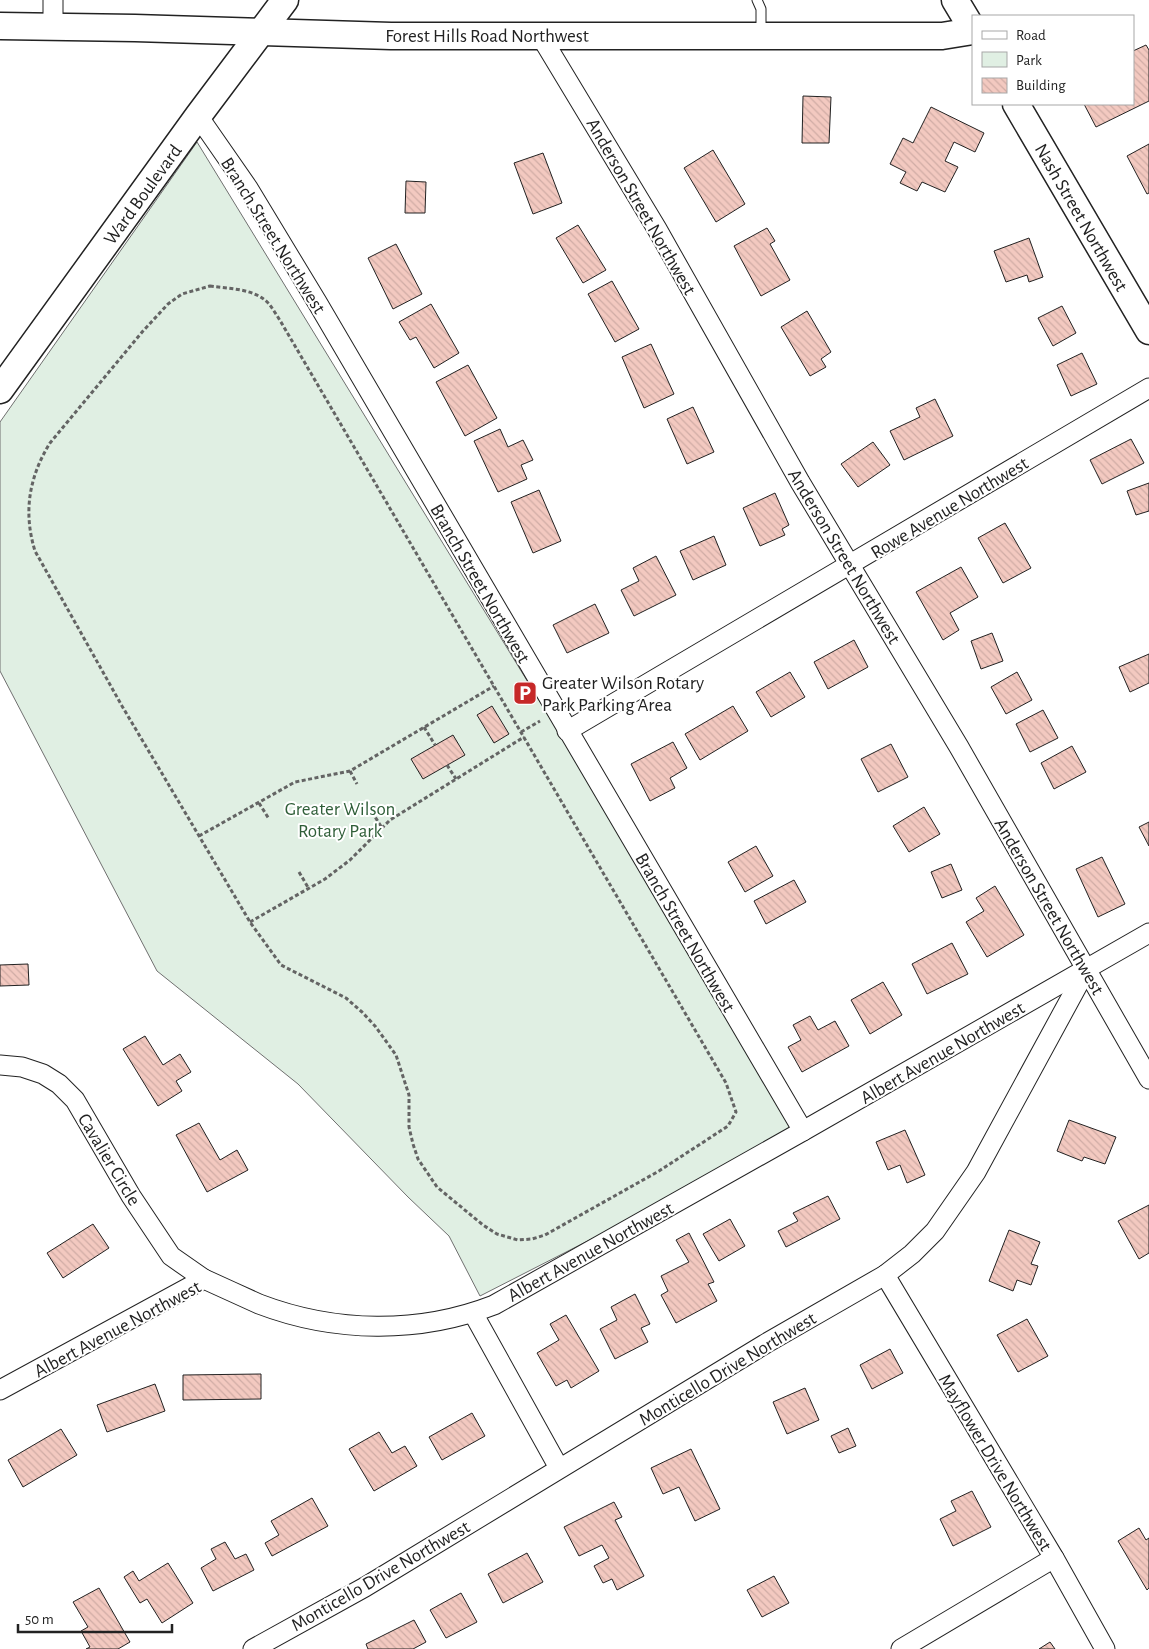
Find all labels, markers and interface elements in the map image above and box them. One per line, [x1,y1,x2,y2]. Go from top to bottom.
legend [972,15,1134,105]
street label: Forest Hills Road Northwest [385,27,589,46]
text: Road [1016,28,1046,43]
text: Park [1016,53,1042,68]
text: Building [1016,78,1066,93]
street label: Anderson Street Northwest [582,115,699,298]
street label: Ward Boulevard [101,141,186,248]
street label: Nash Street Northwest [1031,141,1131,295]
street label: Branch Street Northwest [217,154,329,317]
street label: Rowe Avenue Northwest [868,454,1032,563]
street label: Anderson Street Northwest [784,466,903,647]
street label: Branch Street Northwest [426,501,533,667]
place label: Greater Wilson Rotary Park Parking Area [542,674,704,715]
parking icon: Greater Wilson Rotary Park Parking Area [512,680,538,706]
park label: Greater Wilson Rotary Park [285,800,395,841]
street label: Anderson Street Northwest [990,815,1107,998]
street label: Branch Street Northwest [631,850,738,1016]
street label: Albert Avenue Northwest [858,999,1028,1108]
street label: Cavalier Circle [74,1110,144,1209]
street label: Albert Avenue Northwest [505,1199,677,1306]
street label: Albert Avenue Northwest [31,1277,204,1381]
street label: Monticello Drive Northwest [636,1309,820,1430]
street label: Mayflower Drive Northwest [934,1371,1055,1554]
street label: Monticello Drive Northwest [288,1517,473,1635]
scale bar [18,1602,171,1634]
text: 50 m [25,1612,54,1627]

